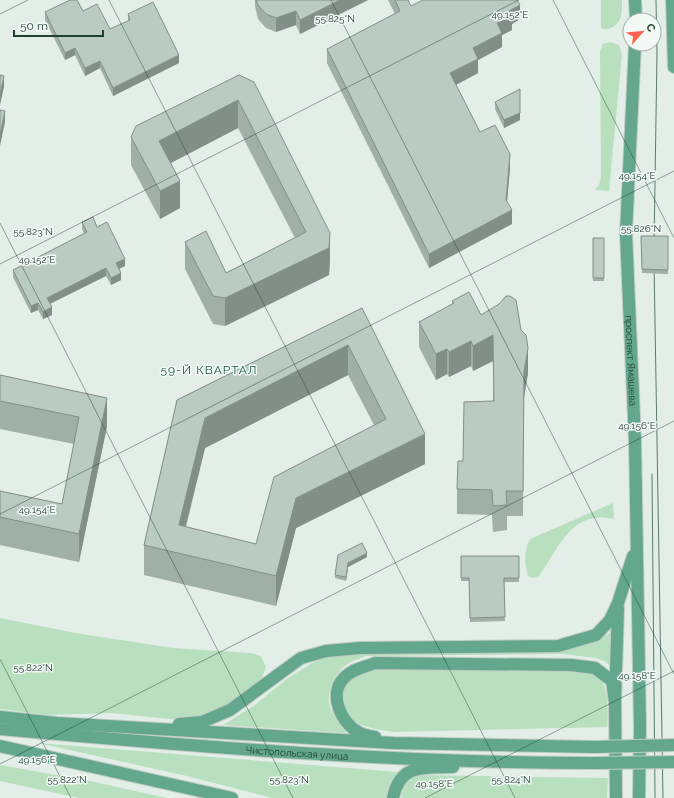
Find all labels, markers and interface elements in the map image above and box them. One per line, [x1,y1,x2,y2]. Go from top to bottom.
text: 49.152°E [492,9,528,20]
scale bar [14,12,103,38]
north arrow [622,12,662,52]
text: 55.825°N [315,13,355,24]
text: 50 m [20,19,48,33]
text: С [643,21,658,34]
text: 49.154°E [618,170,656,181]
text: 55.826°N [621,223,661,234]
text: 55.823°N [13,226,53,237]
text: 49.152°E [19,254,55,265]
street label: проспект Ямашева [624,315,638,406]
district label: 59-Й КВАРТАЛ [160,363,258,377]
text: 49.156°E [618,420,656,431]
text: 49.154°E [18,504,56,515]
text: 55.822°N [13,662,53,673]
text: 49.158°E [618,670,656,681]
street label: Чистопольская улица [245,744,349,762]
text: 49.156°E [18,754,56,765]
text: 55.822°N [47,774,87,785]
text: 55.823°N [269,774,309,785]
text: 55.824°N [491,774,531,785]
text: 49.158°E [415,778,453,789]

